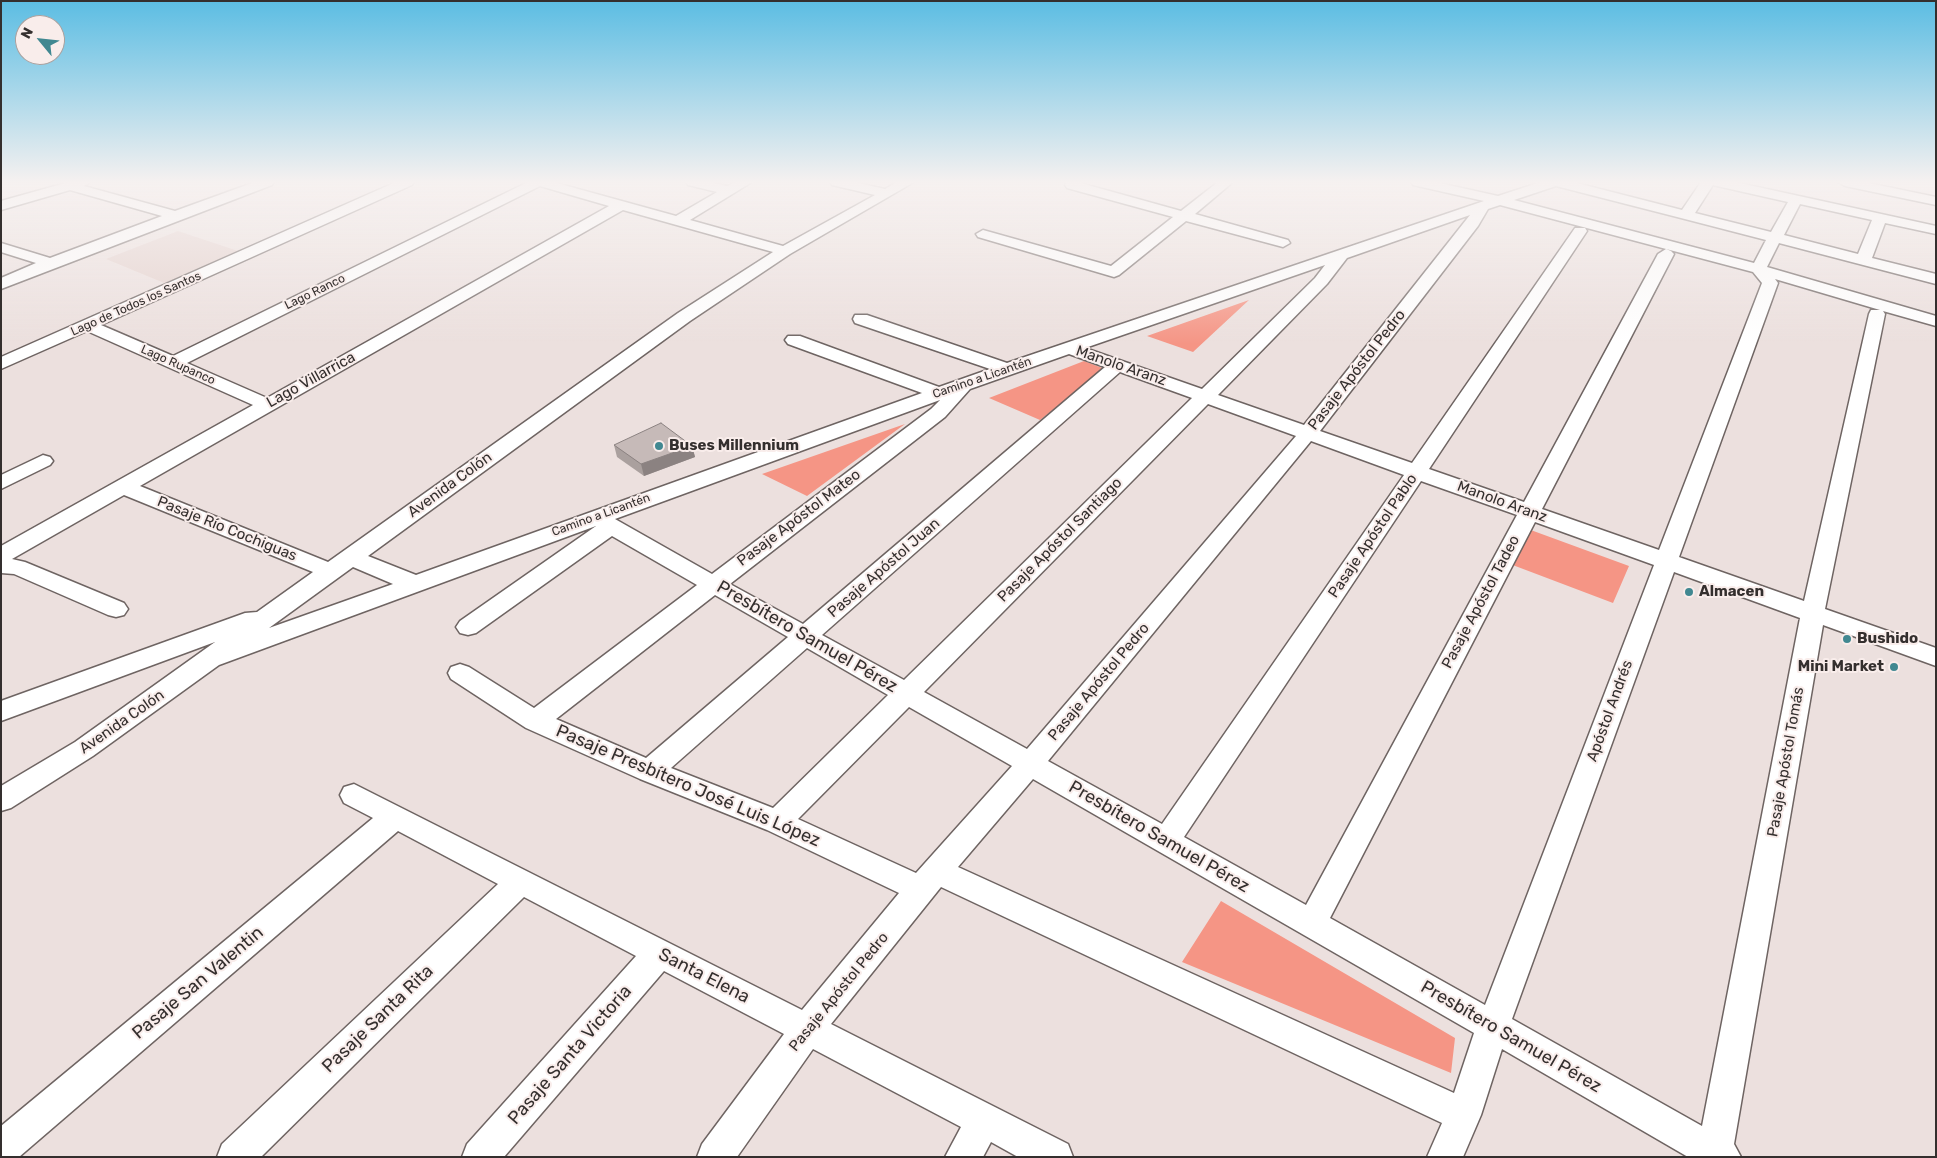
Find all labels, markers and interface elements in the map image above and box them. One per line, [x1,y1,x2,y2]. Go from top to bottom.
north arrow [15,15,65,65]
text: N [17,25,37,42]
street label: Lago de Todos los Santos [69,269,203,339]
street label: Lago Ranco [282,271,348,313]
street label: Pasaje Apóstol Pedro [1304,306,1410,434]
street label: Lago Rupanco [139,342,217,388]
street label: Manolo Aranz [1073,342,1169,390]
street label: Lago Villarrica [264,348,358,412]
street label: Camino a Licantén [931,354,1033,402]
place label: Buses Millennium [669,437,799,455]
marker: Buses Millennium [653,440,665,452]
street label: Avenida Colón [404,448,496,522]
street label: Pasaje Apóstol Mateo [734,466,864,570]
street label: Pasaje Apóstol Pablo [1325,471,1421,601]
street label: Pasaje Apóstol Santiago [994,474,1126,606]
street label: Manolo Aranz [1455,477,1549,527]
street label: Camino a Licantén [550,491,652,539]
street label: Pasaje Río Cochiguas [155,493,299,565]
street label: Pasaje Apóstol Juan [824,514,944,622]
street label: Pasaje Apóstol Tadeo [1438,532,1524,672]
street label: Presbítero Samuel Pérez [713,576,901,698]
place label: Almacen [1699,583,1764,601]
marker: Almacen [1683,586,1695,598]
street label: Pasaje Apóstol Pedro [1045,620,1153,744]
place label: Bushido [1857,630,1918,648]
marker: Bushido [1841,633,1853,645]
street label: Apóstol Andrés [1583,658,1637,764]
place label: Mini Market [1798,658,1884,676]
marker: Mini Market [1888,661,1900,673]
street label: Avenida Colón [76,686,168,758]
street label: Pasaje Apóstol Tomás [1764,686,1808,838]
street label: Pasaje Presbítero José Luis López [553,720,823,852]
street label: Presbítero Samuel Pérez [1065,776,1253,898]
street label: Pasaje San Valentin [128,922,268,1044]
street label: Pasaje Apóstol Pedro [786,929,892,1055]
street label: Santa Elena [655,944,753,1008]
street label: Pasaje Santa Rita [318,960,438,1078]
street label: Presbítero Samuel Pérez [1417,976,1605,1098]
street label: Pasaje Santa Victoria [504,981,636,1129]

